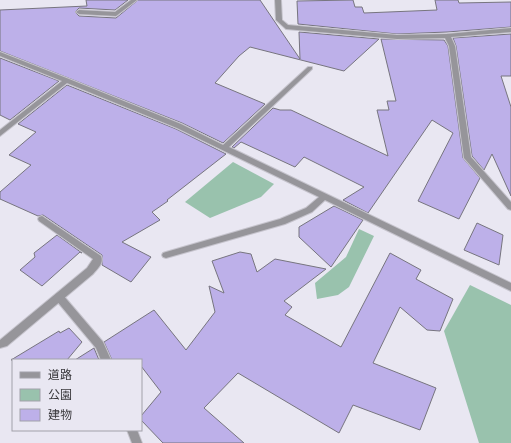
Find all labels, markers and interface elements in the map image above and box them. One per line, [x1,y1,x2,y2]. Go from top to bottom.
legend [12,359,142,431]
text: 道路 [48,367,72,381]
text: 公園 [48,387,72,401]
text: 建物 [48,407,72,421]

